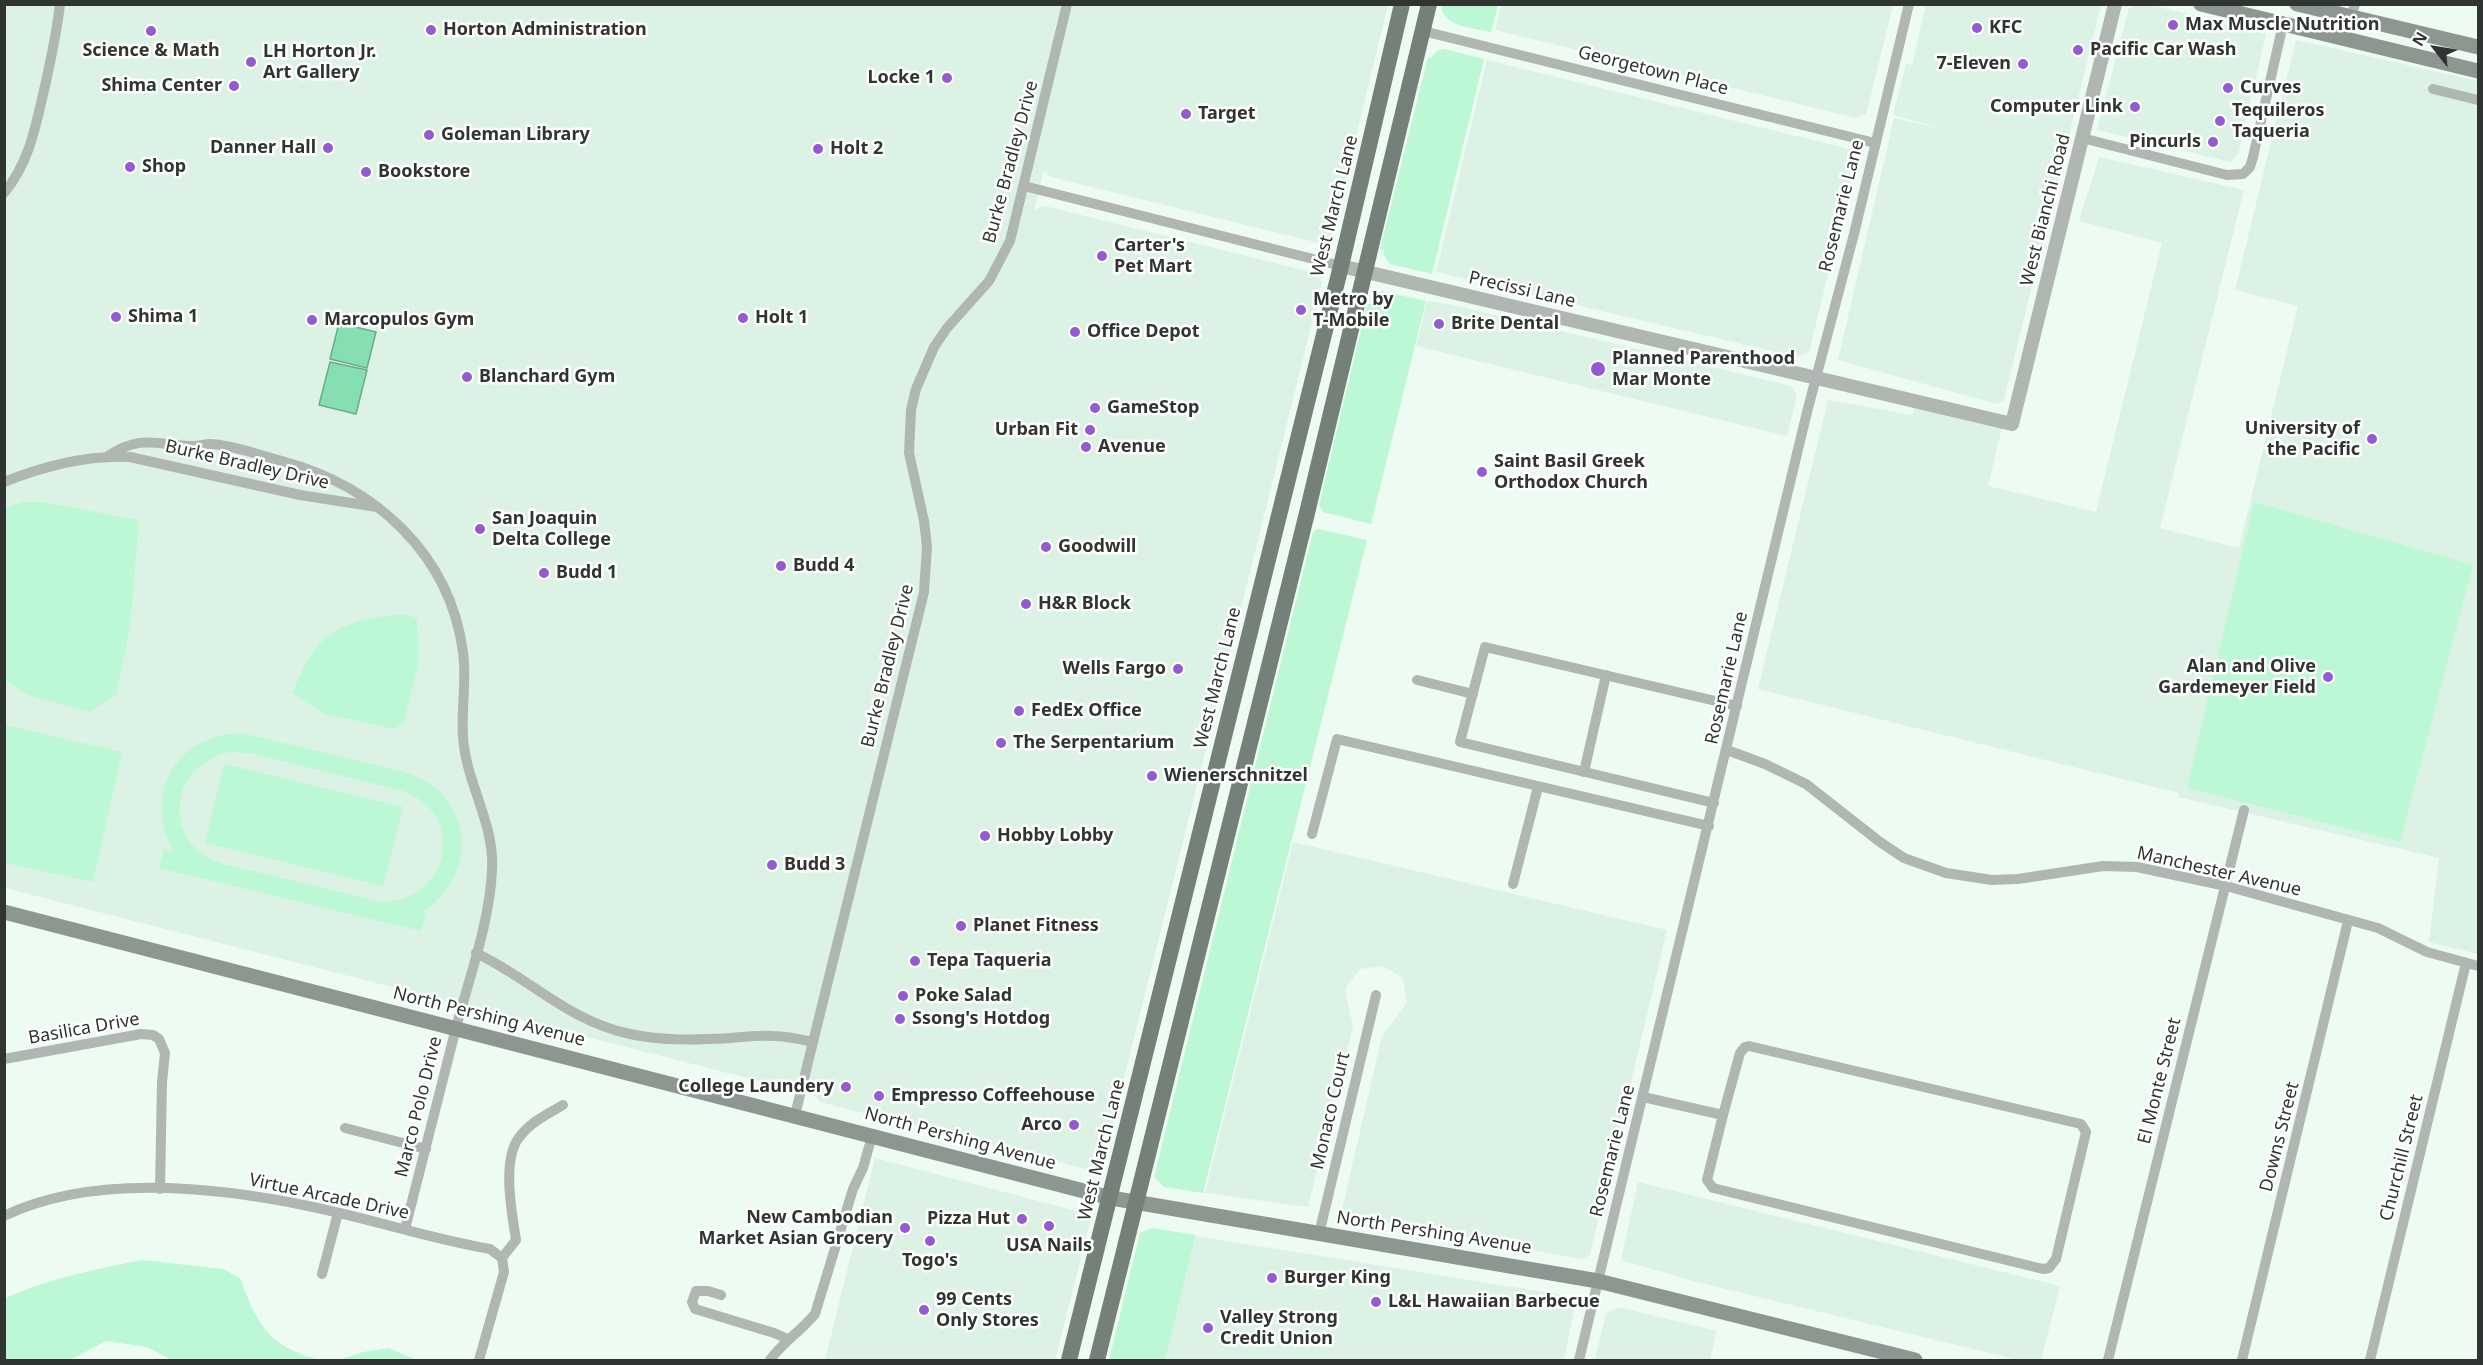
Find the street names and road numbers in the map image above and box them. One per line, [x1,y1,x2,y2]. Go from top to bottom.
street label: Georgetown Place [1576,42,1730,100]
street label: Burke Bradley Drive [979,78,1043,246]
street label: West Bianchi Road [2017,132,2075,288]
street label: West March Lane [1307,133,1363,279]
street label: Rosemarie Lane [1815,138,1869,274]
street label: Precissi Lane [1467,267,1577,313]
street label: Burke Bradley Drive [163,436,331,494]
street label: Burke Bradley Drive [857,582,919,750]
street label: West March Lane [1190,605,1246,751]
street label: Rosemarie Lane [1701,610,1753,746]
street label: Manchester Avenue [2135,843,2303,901]
street label: North Pershing Avenue [391,983,587,1051]
street label: Basilica Drive [27,1009,141,1049]
street label: El Monte Street [2134,1016,2186,1146]
street label: Marco Polo Drive [391,1034,447,1180]
street label: Monaco Court [1307,1050,1355,1172]
street label: West March Lane [1074,1077,1130,1223]
street label: Downs Street [2256,1080,2304,1194]
street label: Rosemarie Lane [1586,1083,1640,1219]
street label: Churchill Street [2376,1093,2428,1223]
street label: North Pershing Avenue [862,1103,1058,1175]
street label: Virtue Arcade Drive [247,1169,411,1225]
street label: North Pershing Avenue [1335,1207,1533,1259]

